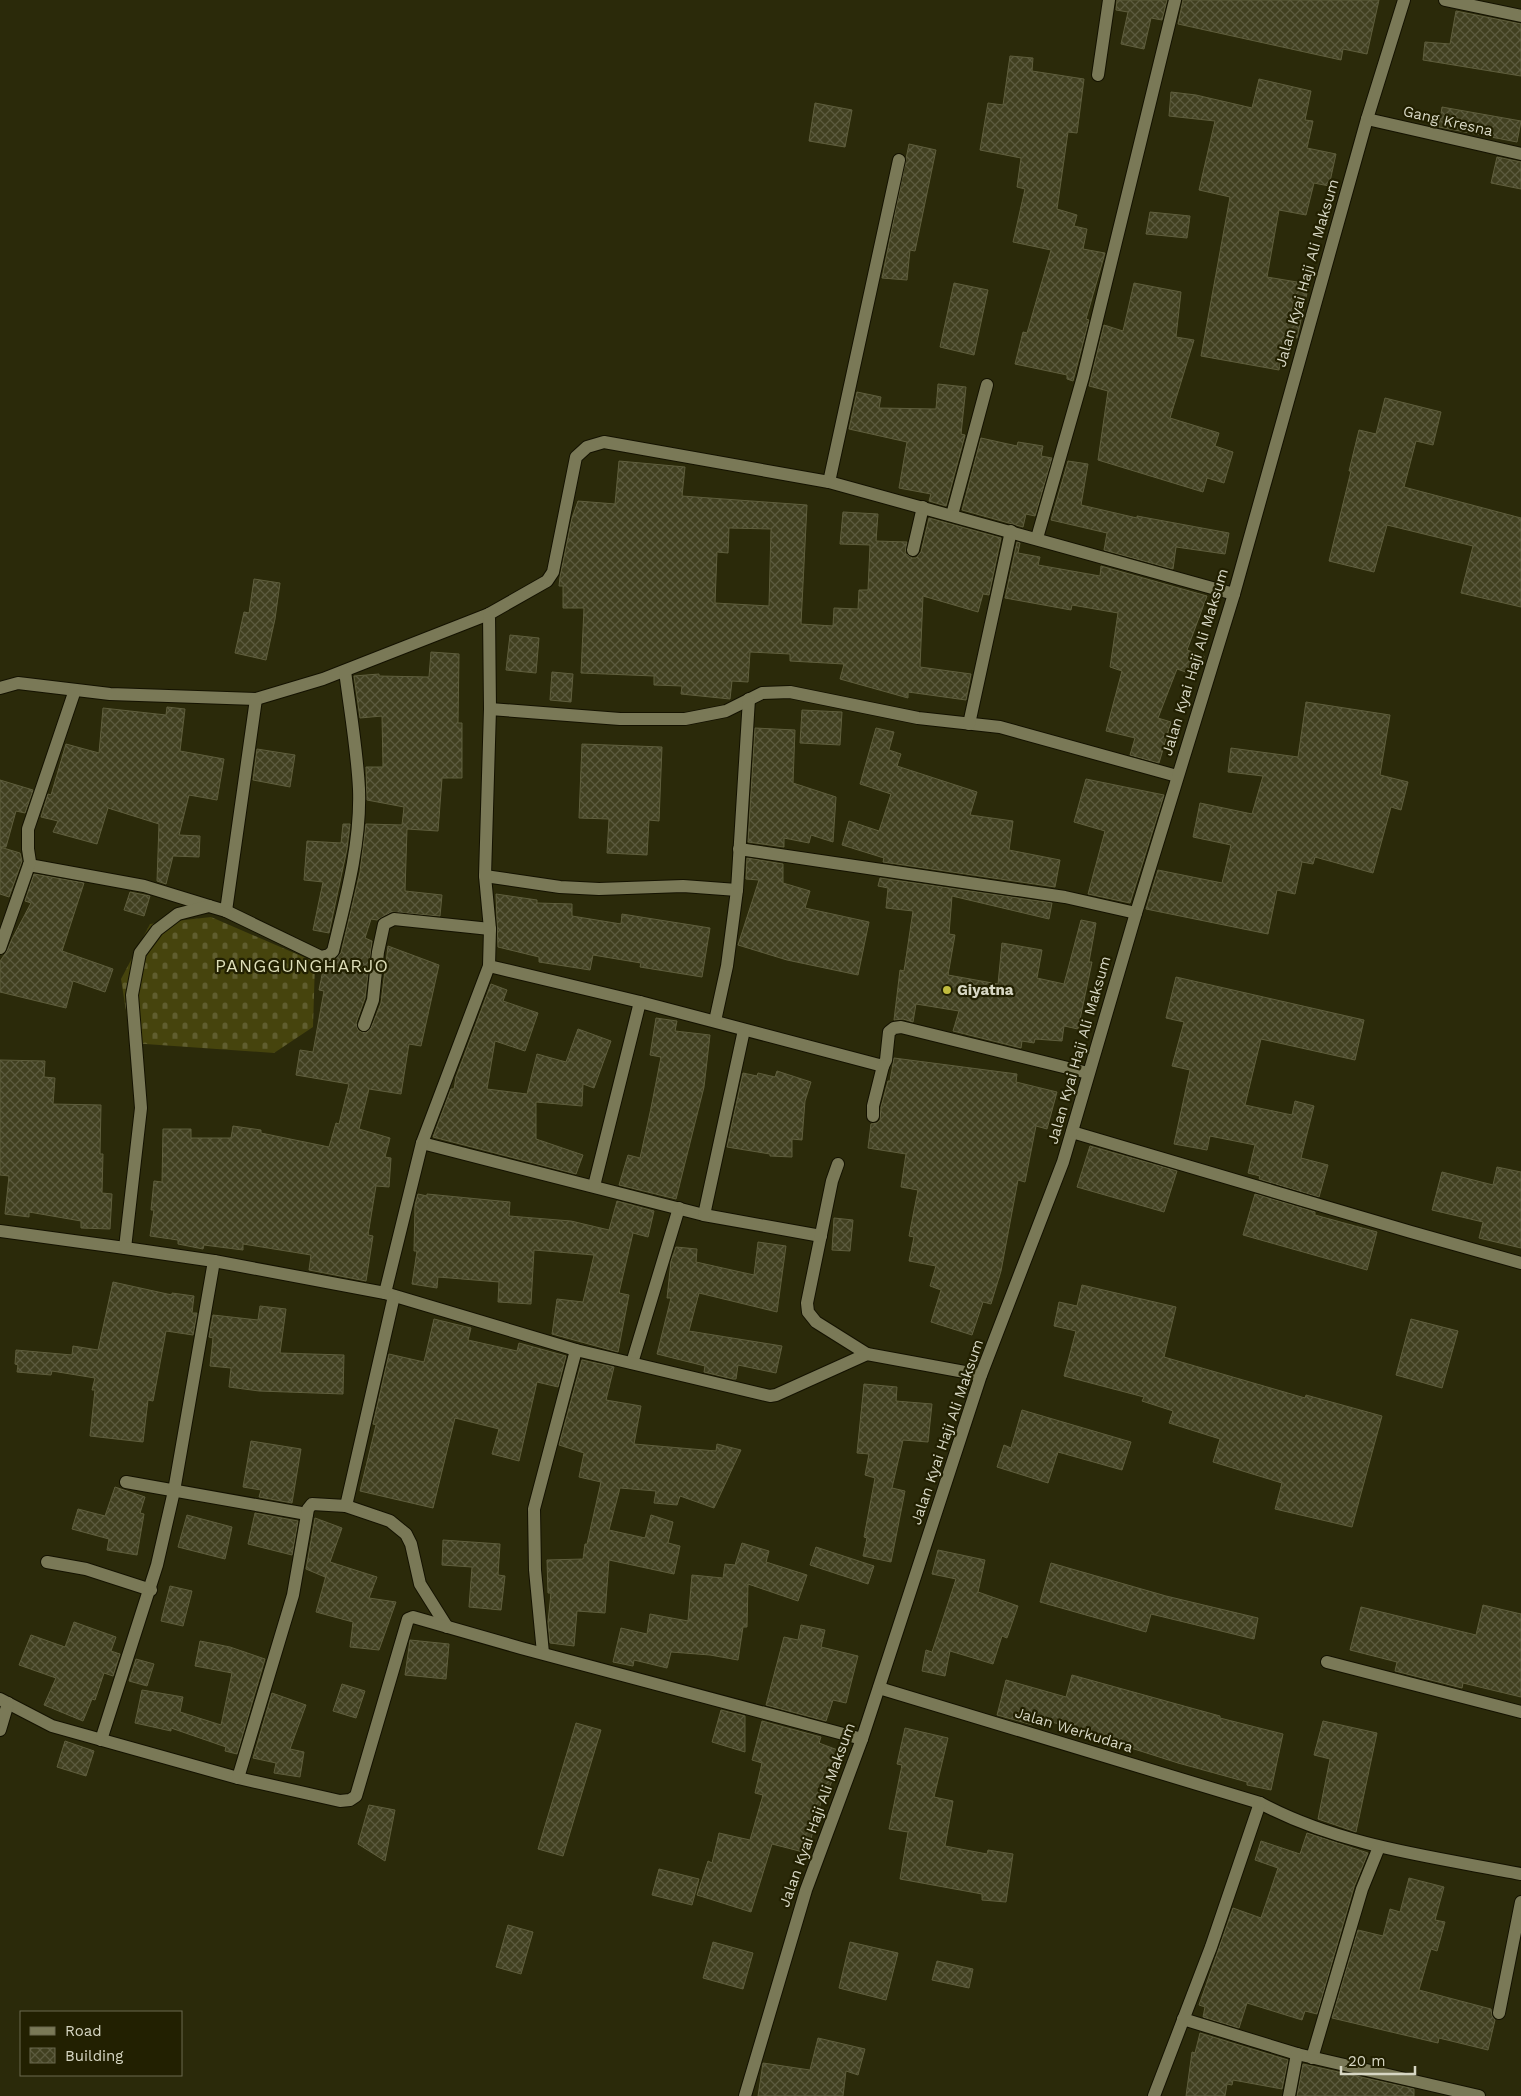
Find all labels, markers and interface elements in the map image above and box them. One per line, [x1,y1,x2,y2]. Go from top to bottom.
street label: Gang Kresna [1401,102,1495,140]
street label: Jalan Kyai Haji Ali Maksum [1271,177,1343,369]
street label: Jalan Kyai Haji Ali Maksum [1158,566,1232,758]
street label: Jalan Kyai Haji Ali Maksum [1043,954,1115,1146]
district label: PANGGUNGHARJO [215,955,389,976]
place label: Giyatna [957,981,1014,999]
marker: Giyatna [941,984,953,996]
street label: Jalan Kyai Haji Ali Maksum [907,1337,987,1527]
street label: Jalan Werkudara [1013,1703,1136,1757]
street label: Jalan Kyai Haji Ali Maksum [775,1720,859,1910]
legend [20,2011,182,2076]
text: Road [65,2022,102,2040]
scale bar [1341,2044,1415,2076]
text: Building [65,2047,123,2065]
text: 20 m [1348,2052,1386,2070]

